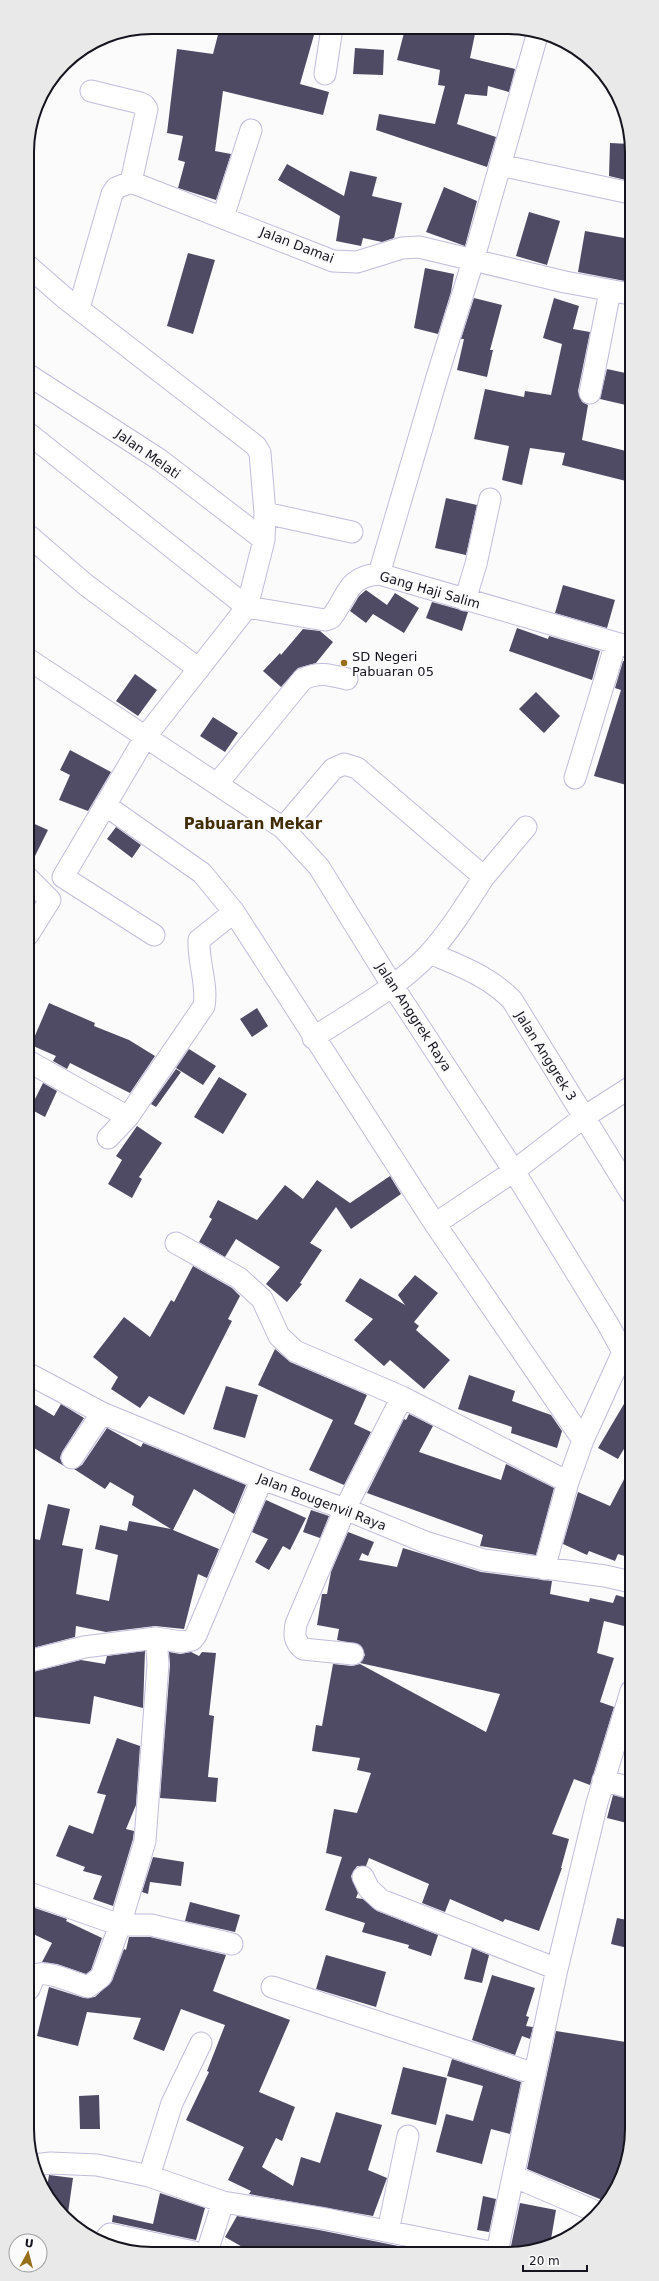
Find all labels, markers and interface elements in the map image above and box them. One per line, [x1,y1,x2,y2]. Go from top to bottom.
street label: Jalan Damai [257,224,336,266]
street label: Jalan Melati [112,426,183,482]
street label: Gang Haji Salim [378,568,482,612]
place label: SD Negeri Pabuaran 05 [352,649,434,679]
marker: SD Negeri Pabuaran 05 [339,658,349,668]
district label: Pabuaran Mekar [184,815,323,833]
street label: Jalan Anggrek Raya [373,959,455,1074]
street label: Jalan Anggrek 3 [512,1008,579,1103]
street label: Jalan Bougenvil Raya [255,1470,389,1534]
north arrow [8,2233,48,2273]
text: U [24,2237,34,2251]
scale bar [523,2247,587,2273]
text: 20 m [529,2254,560,2268]

